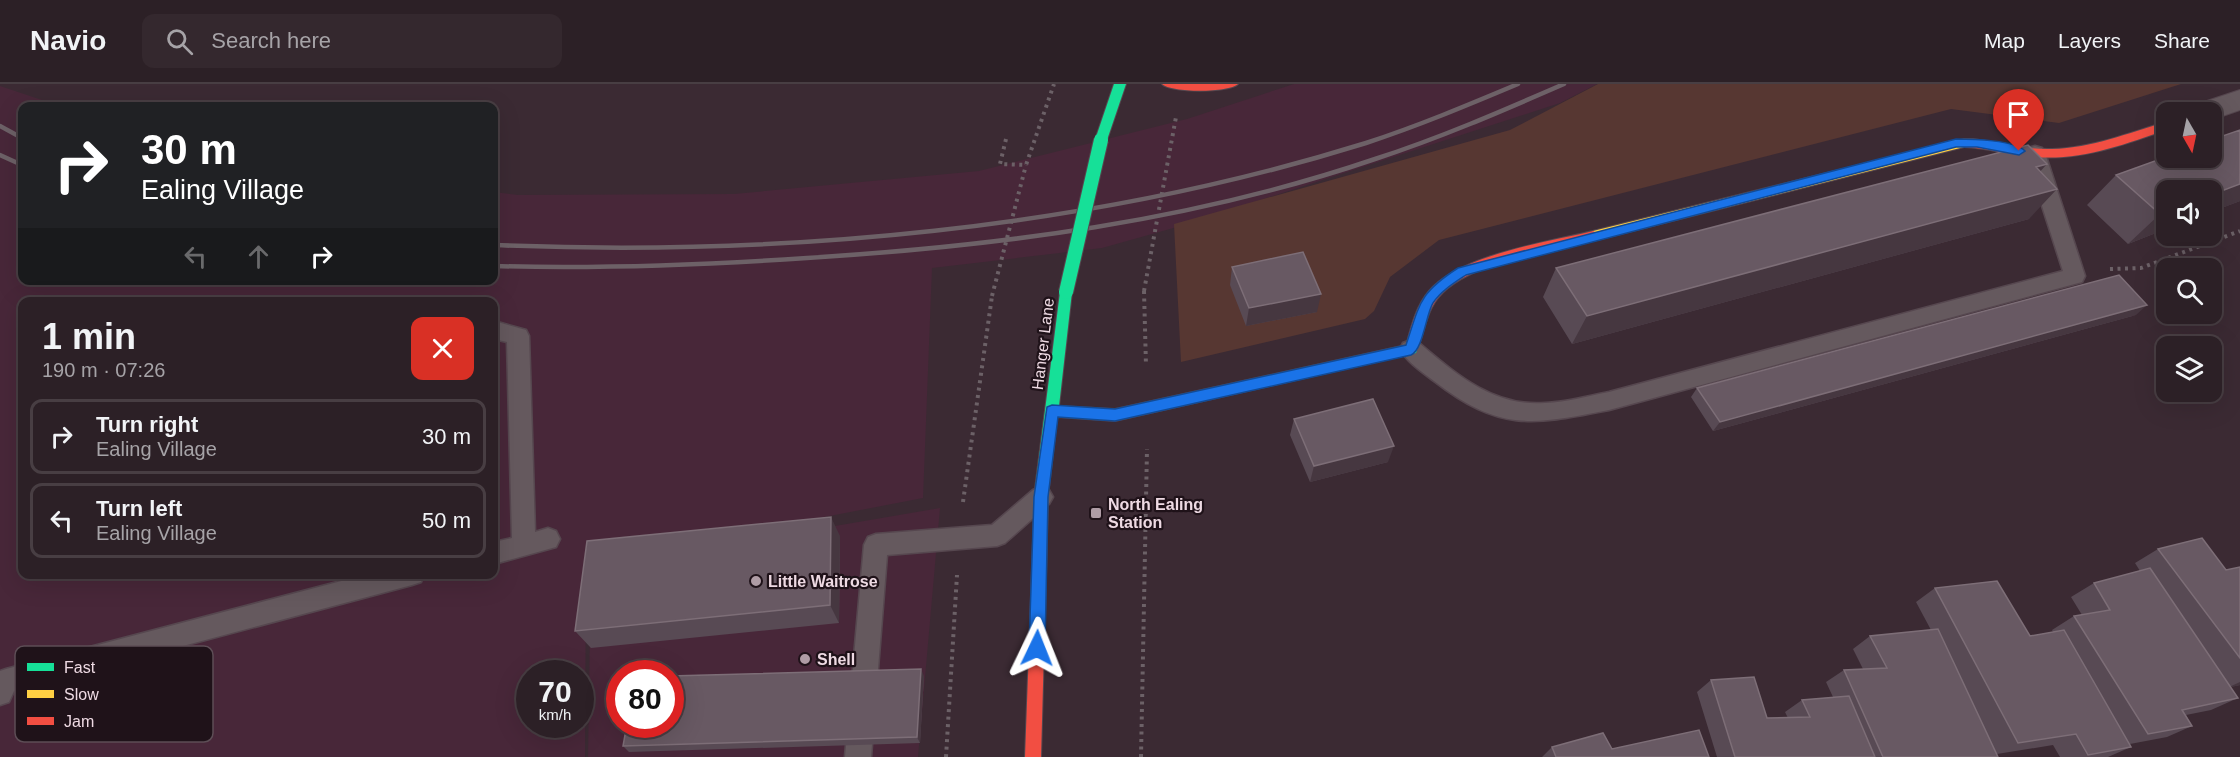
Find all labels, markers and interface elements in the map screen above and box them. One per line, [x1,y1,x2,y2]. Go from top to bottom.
search box [142,14,562,68]
text: Navio [30,25,106,56]
icon: search [163,25,196,58]
text: Search here [211,28,331,53]
text: Map [1984,29,2025,52]
text: Layers [2058,29,2121,52]
text: Share [2154,29,2210,52]
pin [1993,89,2044,151]
icon: arrive [2002,98,2035,131]
north arrow [2156,102,2222,168]
map controls [2156,102,2222,402]
icon: right [42,126,120,204]
text: 30 m [141,126,237,173]
text: Ealing Village [141,175,304,205]
button: sound [2156,180,2222,246]
icon: left [179,240,212,273]
icon: ahead [242,240,275,273]
icon: right [305,240,338,273]
button: search [2156,258,2222,324]
street label: Hanger Lane [1029,297,1057,391]
text: 1 min [42,316,136,357]
button: close [411,317,474,380]
button: layers [2156,336,2222,402]
text: 190 m · 07:26 [42,359,165,381]
text: Turn right [96,412,198,437]
icon: right [45,420,78,453]
text: 30 m [422,424,471,449]
text: Ealing Village [96,438,217,460]
text: Turn left [96,496,182,521]
place label: North Ealing Station [1108,496,1203,531]
icon: left [45,504,78,537]
marker: North Ealing Station [1089,506,1103,520]
text: 50 m [422,508,471,533]
text: Ealing Village [96,522,217,544]
place label: Little Waitrose [768,573,878,590]
marker: Little Waitrose [749,574,763,588]
position arrow [1005,616,1069,680]
legend [15,646,213,742]
place label: Shell [817,651,855,668]
marker: Shell [798,652,812,666]
text: Fast [64,659,96,676]
speed limit sign: 80 [606,660,684,738]
text: 70 [538,675,572,708]
text: Slow [64,686,99,703]
text: km/h [539,706,571,723]
text: Jam [64,713,94,730]

